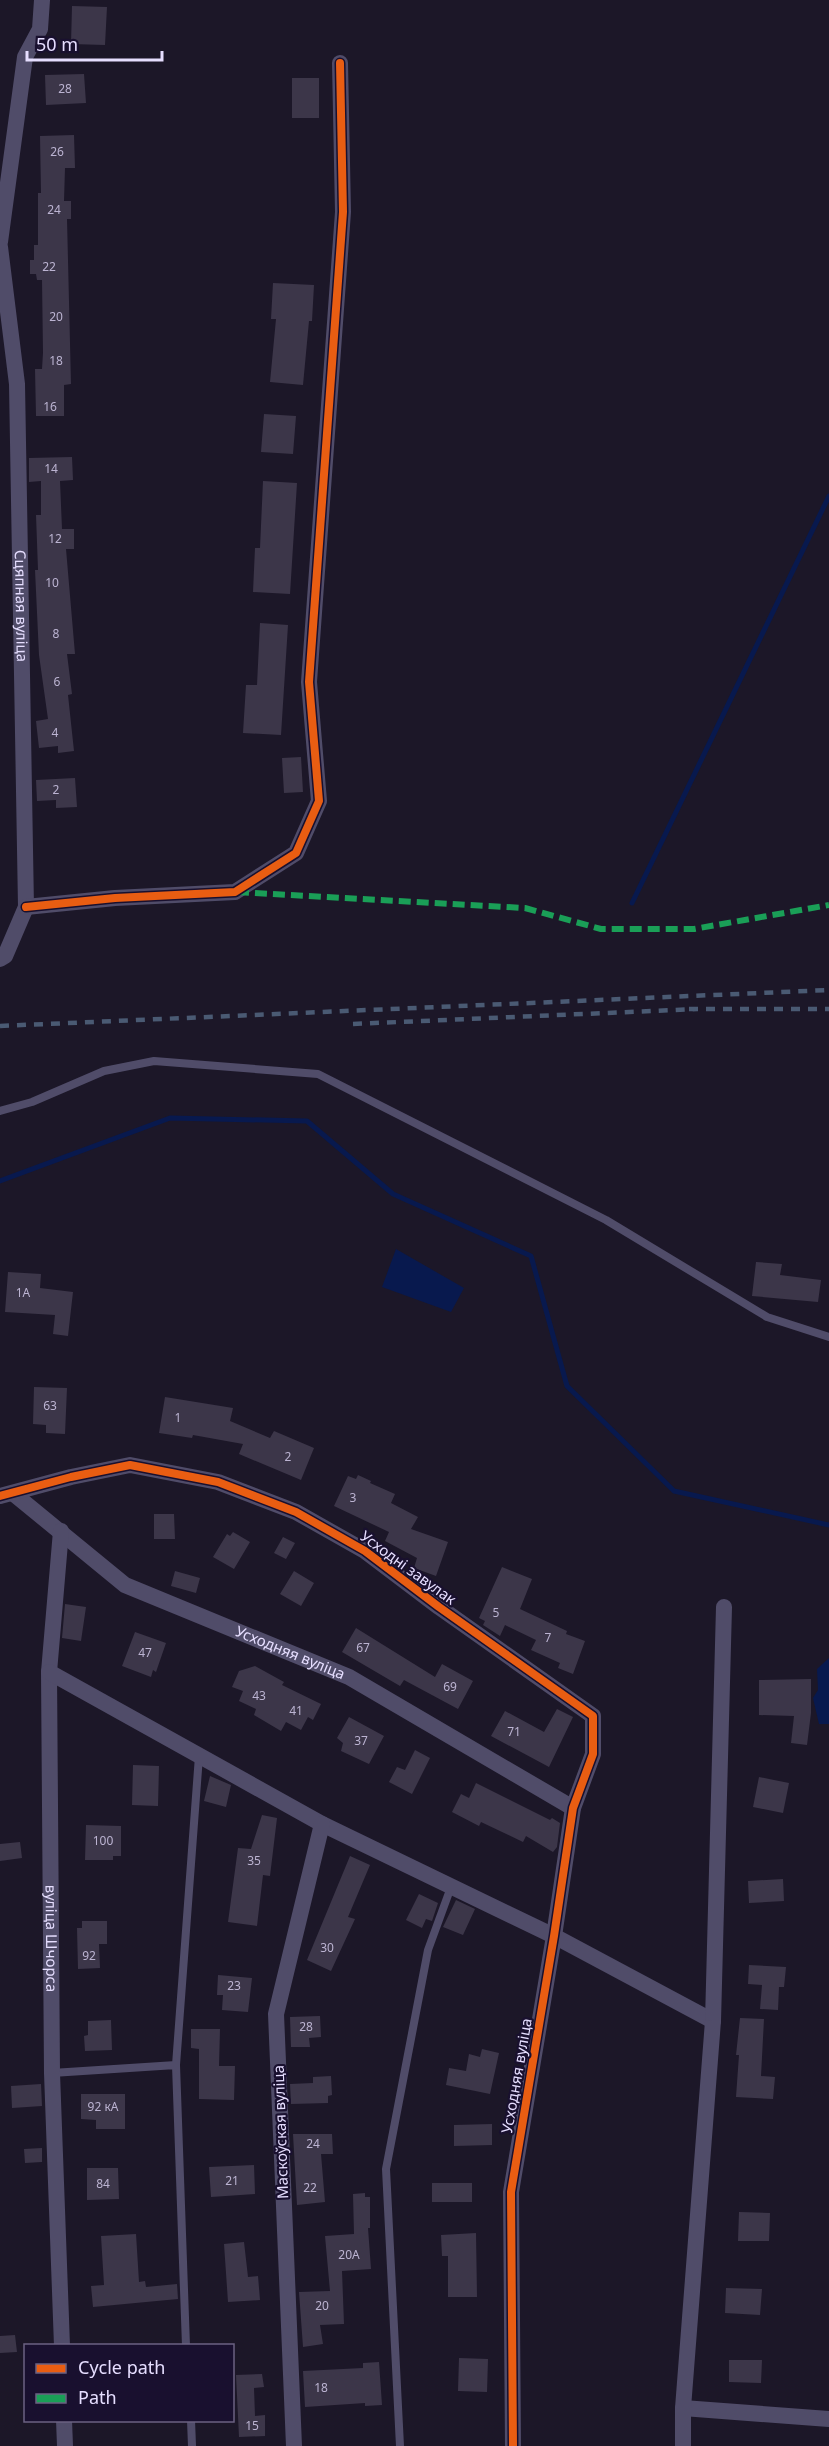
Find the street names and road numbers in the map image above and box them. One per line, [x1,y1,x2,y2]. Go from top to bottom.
street label: Сцяпная вуліца [11,550,33,662]
street label: Усходні завулак [357,1526,461,1609]
street label: Усходняя вуліца [233,1620,348,1683]
street label: вуліца Шчорса [42,1885,62,1992]
street label: Усходняя вуліца [496,2017,536,2135]
street label: Маскоўская вуліца [268,2065,292,2199]

